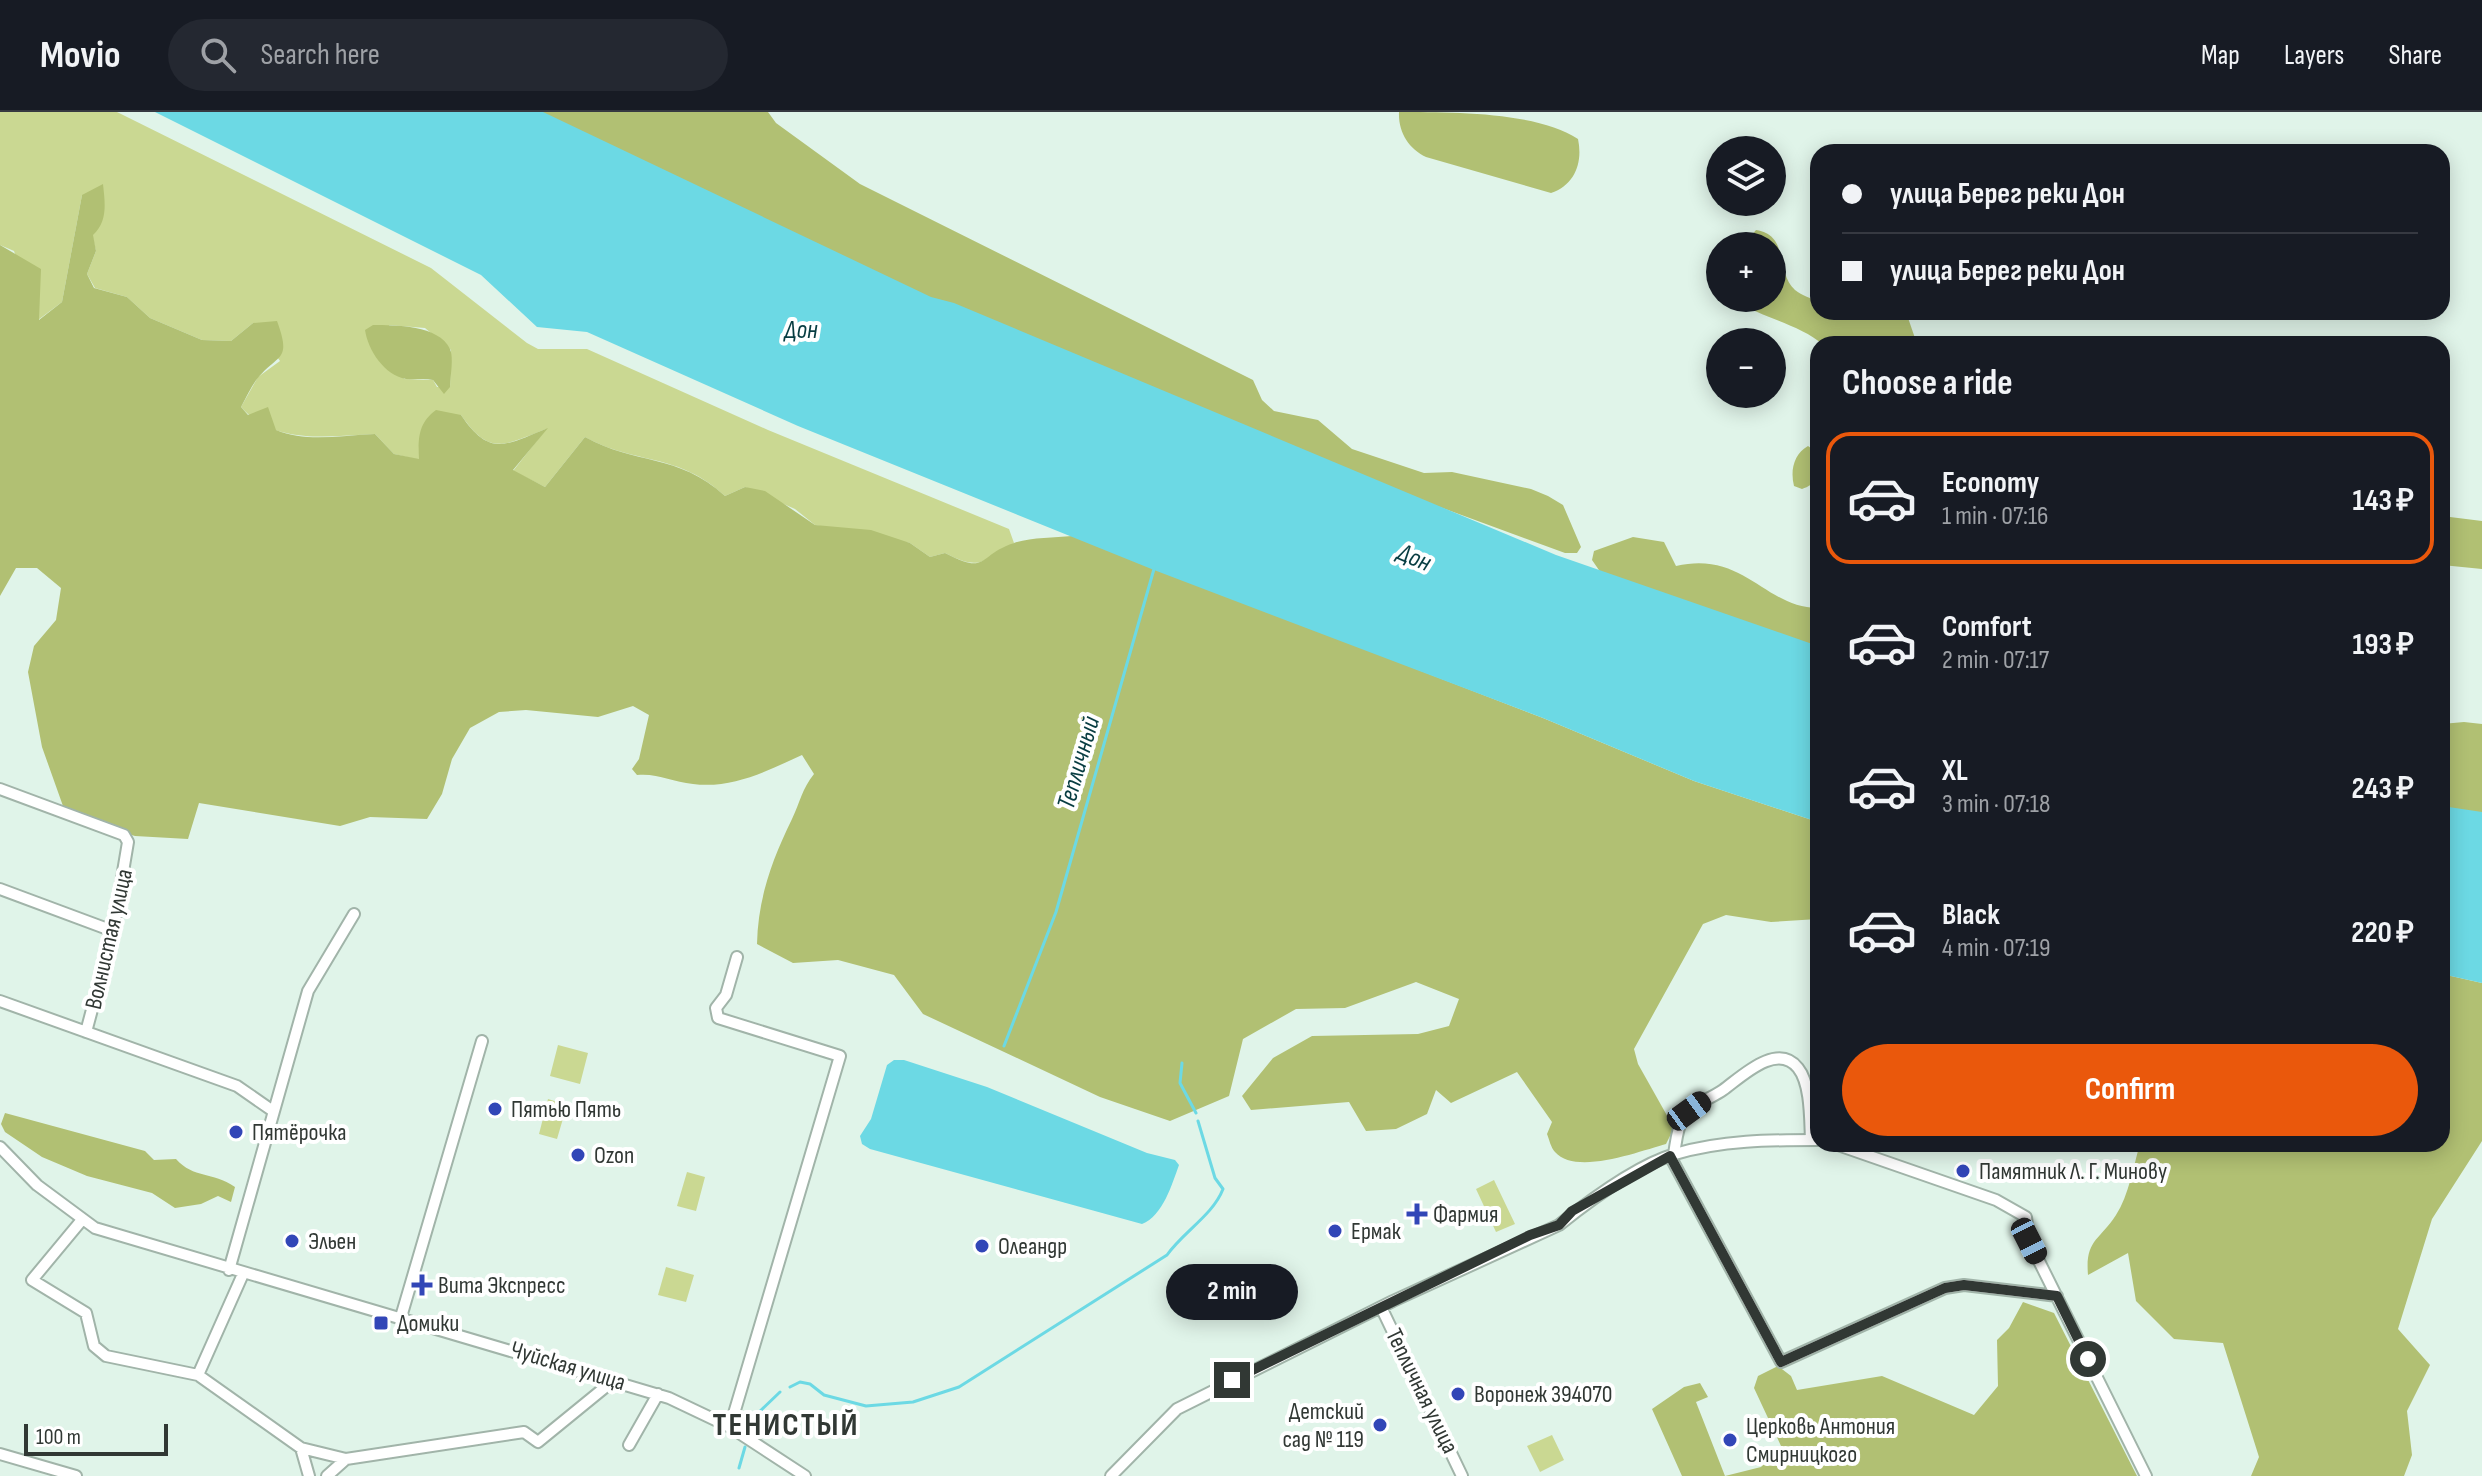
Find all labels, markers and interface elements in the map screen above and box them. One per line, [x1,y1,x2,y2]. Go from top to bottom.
search box [168,19,728,91]
text: Movio [40,33,120,78]
icon: search [196,33,240,77]
text: Search here [260,37,380,73]
text: Map [2201,39,2240,72]
text: Layers [2284,39,2344,72]
text: Share [2388,39,2442,72]
map controls [1706,136,1786,408]
button: layers [1706,136,1786,216]
text: улица Берег реки Дон [1890,176,2125,212]
button: + [1706,232,1786,312]
text: улица Берег реки Дон [1890,253,2125,289]
water label: Дон [782,315,818,346]
button: − [1706,328,1786,408]
text: Choose a ride [1842,362,2013,405]
icon: car [1846,462,1918,534]
text: Economy [1942,465,2039,501]
text: 143 ₽ [2352,483,2414,519]
text: 1 min · 07:16 [1942,501,2049,532]
water label: Дон [1391,536,1436,579]
icon: car [1846,606,1918,678]
text: Comfort [1942,609,2032,645]
text: 193 ₽ [2352,627,2414,663]
text: 2 min · 07:17 [1942,645,2049,676]
water label: Тепличный [1051,713,1107,813]
icon: car [1846,750,1918,822]
text: XL [1942,753,1968,789]
text: 243 ₽ [2351,771,2414,807]
text: 3 min · 07:18 [1942,789,2050,820]
street label: Волнистая улица [79,866,139,1012]
icon: car [1846,894,1918,966]
text: Black [1942,897,2000,933]
text: 220 ₽ [2351,915,2414,951]
text: 4 min · 07:19 [1942,933,2050,964]
button: Confirm [1842,1044,2418,1136]
car [1663,1087,1715,1135]
place label: Пятью Пять [511,1095,621,1124]
marker: Пятью Пять [486,1100,504,1118]
place label: Пятёрочка [252,1118,346,1147]
marker: Пятёрочка [227,1123,245,1141]
place label: Ozon [594,1141,634,1170]
marker: Ozon [569,1146,587,1164]
place label: Памятник Л. Г. Минову [1979,1157,2167,1186]
marker: Памятник Л. Г. Минову [1954,1162,1972,1180]
place label: Фармия [1433,1200,1498,1229]
marker: Фармия [1408,1205,1426,1223]
car [2007,1214,2051,1268]
place label: Ермак [1351,1217,1402,1246]
marker: Ермак [1326,1222,1344,1240]
place label: Эльен [308,1227,356,1256]
marker: Эльен [283,1232,301,1250]
place label: Олеандр [998,1232,1067,1261]
marker: Олеандр [973,1237,991,1255]
callout: 2 min [1166,1264,1298,1320]
place label: Вита Экспресс [438,1271,566,1300]
marker: Вита Экспресс [413,1276,431,1294]
text: 2 min [1207,1276,1257,1307]
place label: Домики [397,1309,459,1338]
marker: Домики [372,1314,390,1332]
street label: Тепличная улица [1379,1324,1465,1458]
street label: Чуйская улица [507,1335,629,1397]
route start [2070,1341,2106,1377]
route end [1214,1362,1250,1398]
place label: Воронеж 394070 [1474,1380,1613,1409]
marker: Воронеж 394070 [1449,1385,1467,1403]
place label: Детский сад № 119 [1282,1397,1364,1454]
district label: ТЕНИСТЫЙ [712,1406,860,1445]
place label: Церковь Антония Смирницкого [1746,1412,1895,1469]
marker: Детский сад № 119 [1371,1416,1389,1434]
scale bar [24,1420,168,1456]
text: 100 m [36,1424,81,1451]
marker: Церковь Антония Смирницкого [1721,1431,1739,1449]

